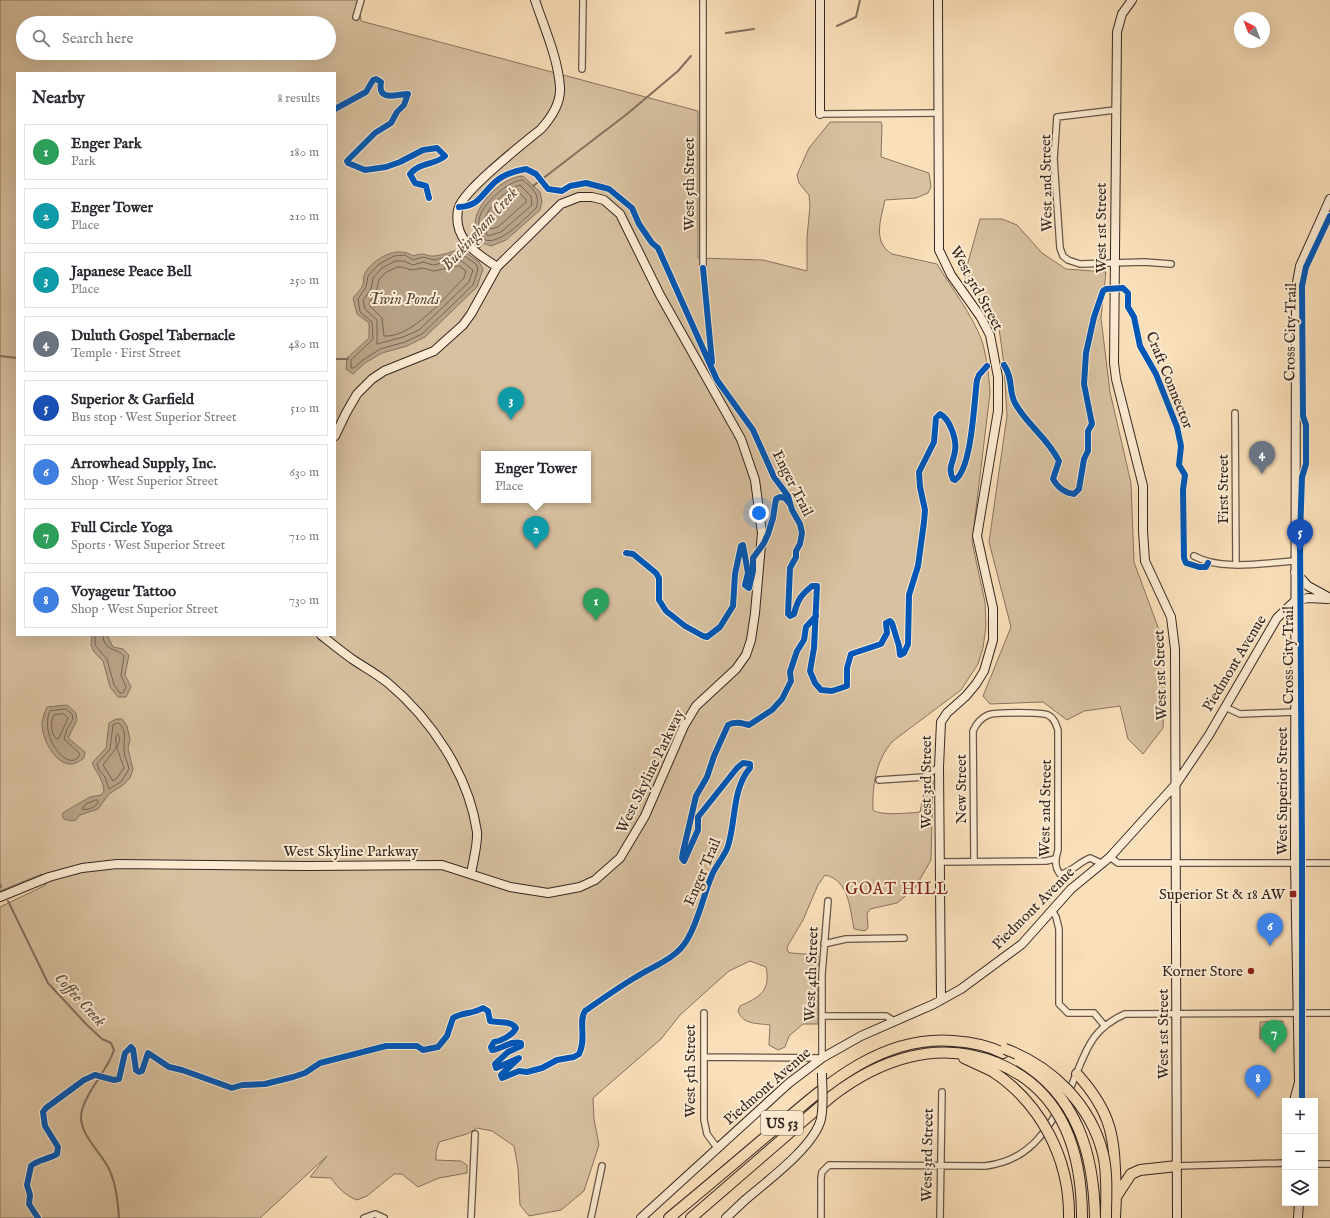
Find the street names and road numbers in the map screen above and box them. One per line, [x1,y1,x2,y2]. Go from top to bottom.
street label: West 2nd Street [1036,134,1057,232]
street label: West 5th Street [680,137,699,231]
street label: West 1st Street [1092,183,1111,273]
street label: West 3rd Street [946,243,1008,334]
street label: Cross City Trail [1280,282,1301,381]
street label: Craft Connector [1141,329,1198,432]
street label: Enger Trail [768,447,818,520]
street label: First Street [1214,454,1233,524]
street label: Cross City Trail [1279,605,1298,704]
street label: Piedmont Avenue [1198,611,1271,715]
street label: West 1st Street [1149,629,1172,721]
street label: West Skyline Parkway [612,706,689,836]
street label: West Superior Street [1273,727,1292,855]
street label: West 3rd Street [917,735,936,829]
street label: New Street [952,754,971,824]
street label: West 2nd Street [1035,759,1056,857]
street label: Enger Trail [680,834,726,909]
street label: West Skyline Parkway [283,842,419,861]
street label: Piedmont Avenue [988,863,1079,954]
street label: West 4th Street [800,926,823,1022]
street label: West 1st Street [1154,989,1173,1079]
street label: West 5th Street [681,1024,700,1118]
street label: Piedmont Avenue [720,1043,815,1129]
street label: West 3rd Street [917,1108,938,1202]
road number: US 53 [761,1111,803,1135]

